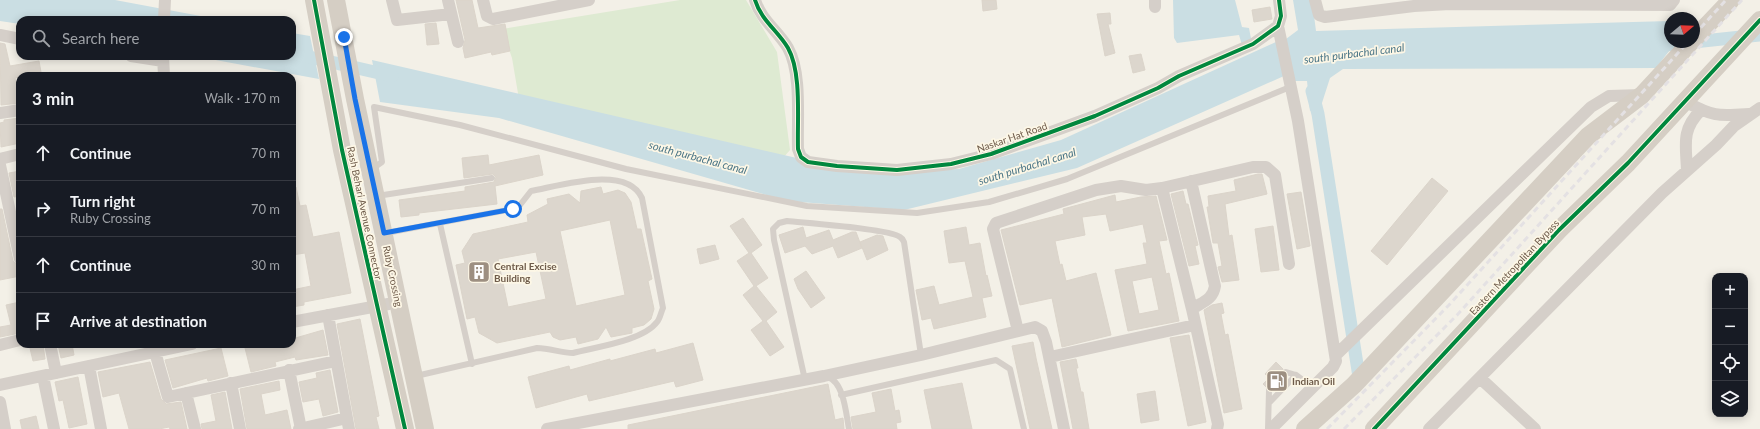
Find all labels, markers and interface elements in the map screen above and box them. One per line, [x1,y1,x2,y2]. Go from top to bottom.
north arrow [1664,12,1700,48]
search box [16,16,296,60]
icon: search [30,27,52,49]
route end [335,28,353,46]
text: Search here [62,29,139,47]
water label: south purbachal canal [1303,40,1405,66]
text: 3 min [32,88,74,109]
text: Walk · 170 m [204,90,280,106]
street label: Naskar Hat Road [975,119,1049,155]
water label: south purbachal canal [648,138,749,176]
icon: ahead [32,142,54,164]
text: Continue [70,144,131,162]
text: 70 m [251,145,280,161]
street label: Rash Behari Avenue Connector [345,145,385,281]
water label: south purbachal canal [977,145,1078,187]
text: Turn right [70,192,135,210]
icon: right [32,198,54,220]
route start [504,200,522,218]
text: 70 m [251,201,280,217]
text: Ruby Crossing [70,210,151,226]
street label: Eastern Metropolitan Bypass [1467,217,1561,317]
street label: Ruby Crossing [381,244,405,308]
icon: ahead [32,254,54,276]
text: Continue [70,256,131,274]
text: 30 m [251,257,280,273]
building icon: Central Excise Building [466,259,492,285]
place label: Central Excise Building [494,260,557,284]
map controls [1712,273,1748,417]
button: + [1712,273,1748,309]
button: − [1712,309,1748,345]
icon: arrive [32,310,54,332]
text: Arrive at destination [70,312,207,330]
button: locate [1712,345,1748,381]
fuel station icon: Indian Oil [1264,368,1290,394]
place label: Indian Oil [1292,375,1335,387]
button: layers [1712,381,1748,417]

